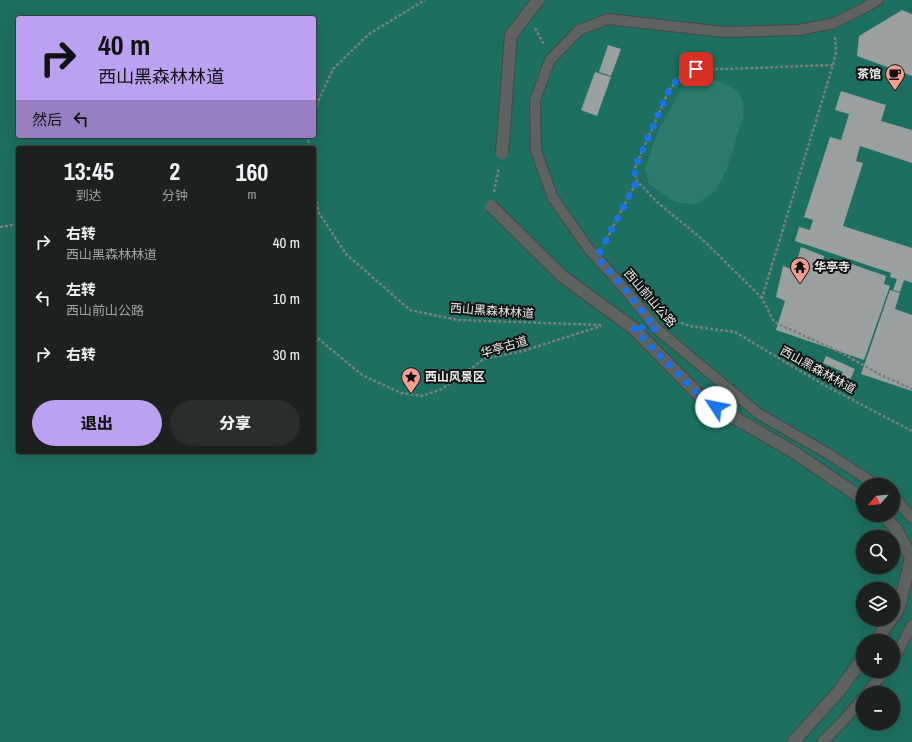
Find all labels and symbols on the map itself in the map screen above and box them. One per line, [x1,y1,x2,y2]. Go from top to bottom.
pin [679,52,713,86]
cafe icon: 茶馆 [884,63,906,91]
place label: 茶馆 [857,66,881,82]
temple icon: 华亭寺 [789,256,811,284]
place label: 华亭寺 [814,259,850,275]
street label: 西山前山公路 [620,266,680,330]
street label: 西山黑森林林道 [450,300,534,322]
street label: 华亭古道 [479,333,529,361]
street label: 西山黑森林林道 [777,343,859,397]
place icon: 西山风景区 [400,366,422,394]
place label: 西山风景区 [425,369,485,385]
position arrow [695,386,737,428]
north arrow [856,478,900,522]

